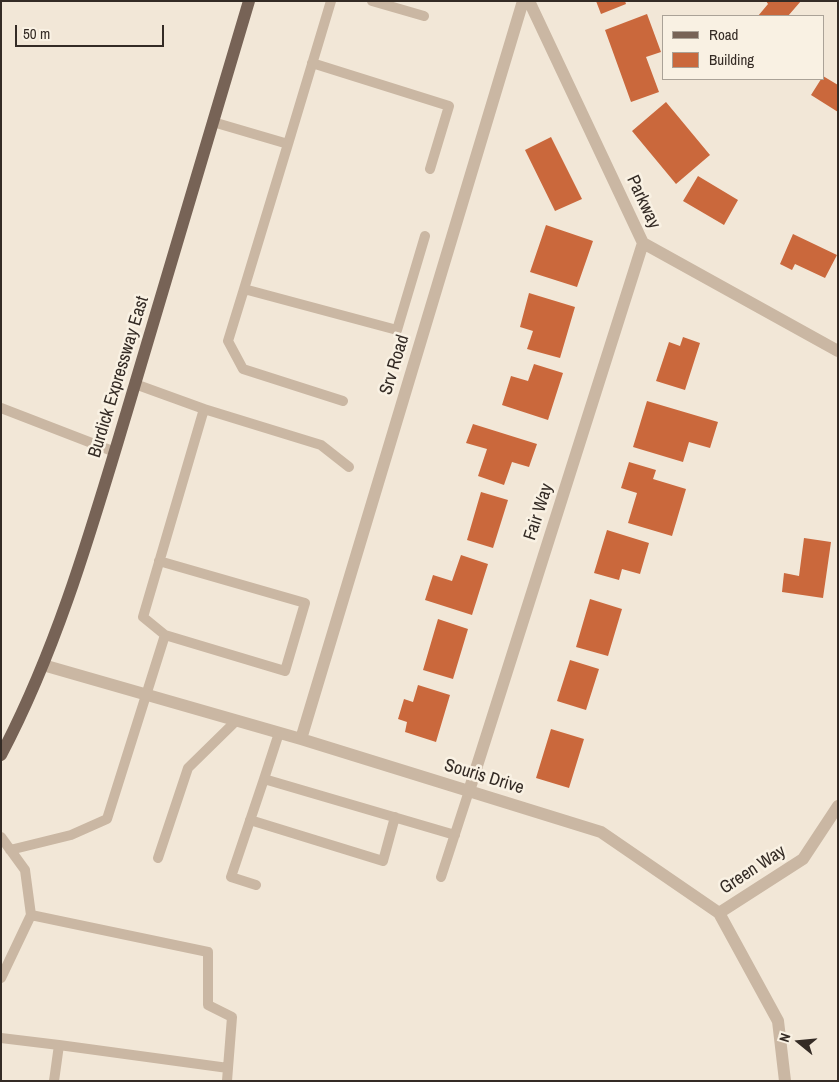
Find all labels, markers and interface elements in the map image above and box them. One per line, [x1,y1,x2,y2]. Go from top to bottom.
scale bar [18,15,166,47]
legend [662,15,824,80]
text: 50 m [23,23,50,44]
text: Road [709,24,738,45]
text: Building [709,49,754,70]
street label: Parkway [621,172,665,232]
street label: Burdick Expressway East [84,294,154,460]
street label: Srv Road [376,332,414,398]
street label: Fair Way [520,481,558,543]
street label: Souris Drive [442,755,526,799]
street label: Green Way [716,841,790,899]
north arrow [774,1017,824,1067]
text: N [775,1031,794,1044]

